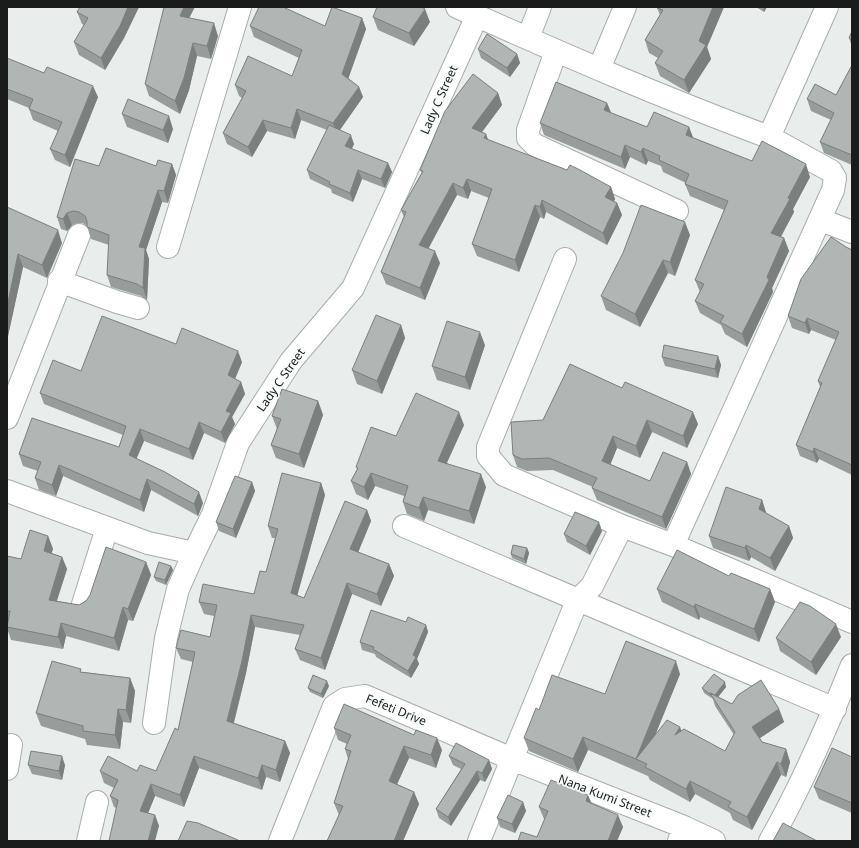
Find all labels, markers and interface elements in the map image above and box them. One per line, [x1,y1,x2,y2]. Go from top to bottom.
street label: Lady C Street [416,62,462,137]
street label: Lady C Street [252,344,309,415]
street label: Fefeti Drive [363,690,429,730]
street label: Nana Kumi Street [556,770,655,821]

